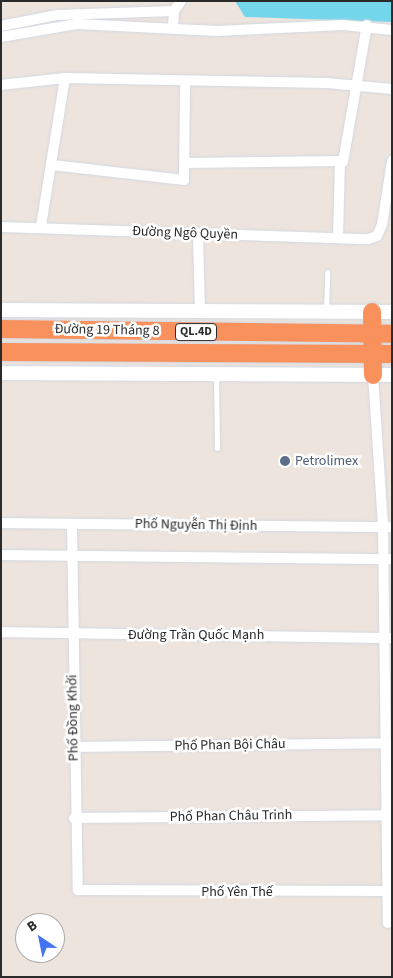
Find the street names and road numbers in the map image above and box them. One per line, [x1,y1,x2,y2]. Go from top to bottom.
street label: Đường Ngô Quyền [132,223,238,243]
street label: Đường 19 Tháng 8 [54,321,160,339]
road number: QL.4D [175,322,217,342]
street label: Phố Nguyễn Thị Định [135,516,257,534]
street label: Đường Trần Quốc Mạnh [128,627,264,643]
street label: Phố Đồng Khởi [64,675,82,761]
street label: Phố Phan Bội Châu [174,736,286,754]
street label: Phố Phan Châu Trinh [170,807,292,825]
street label: Phố Yên Thế [201,884,273,900]

